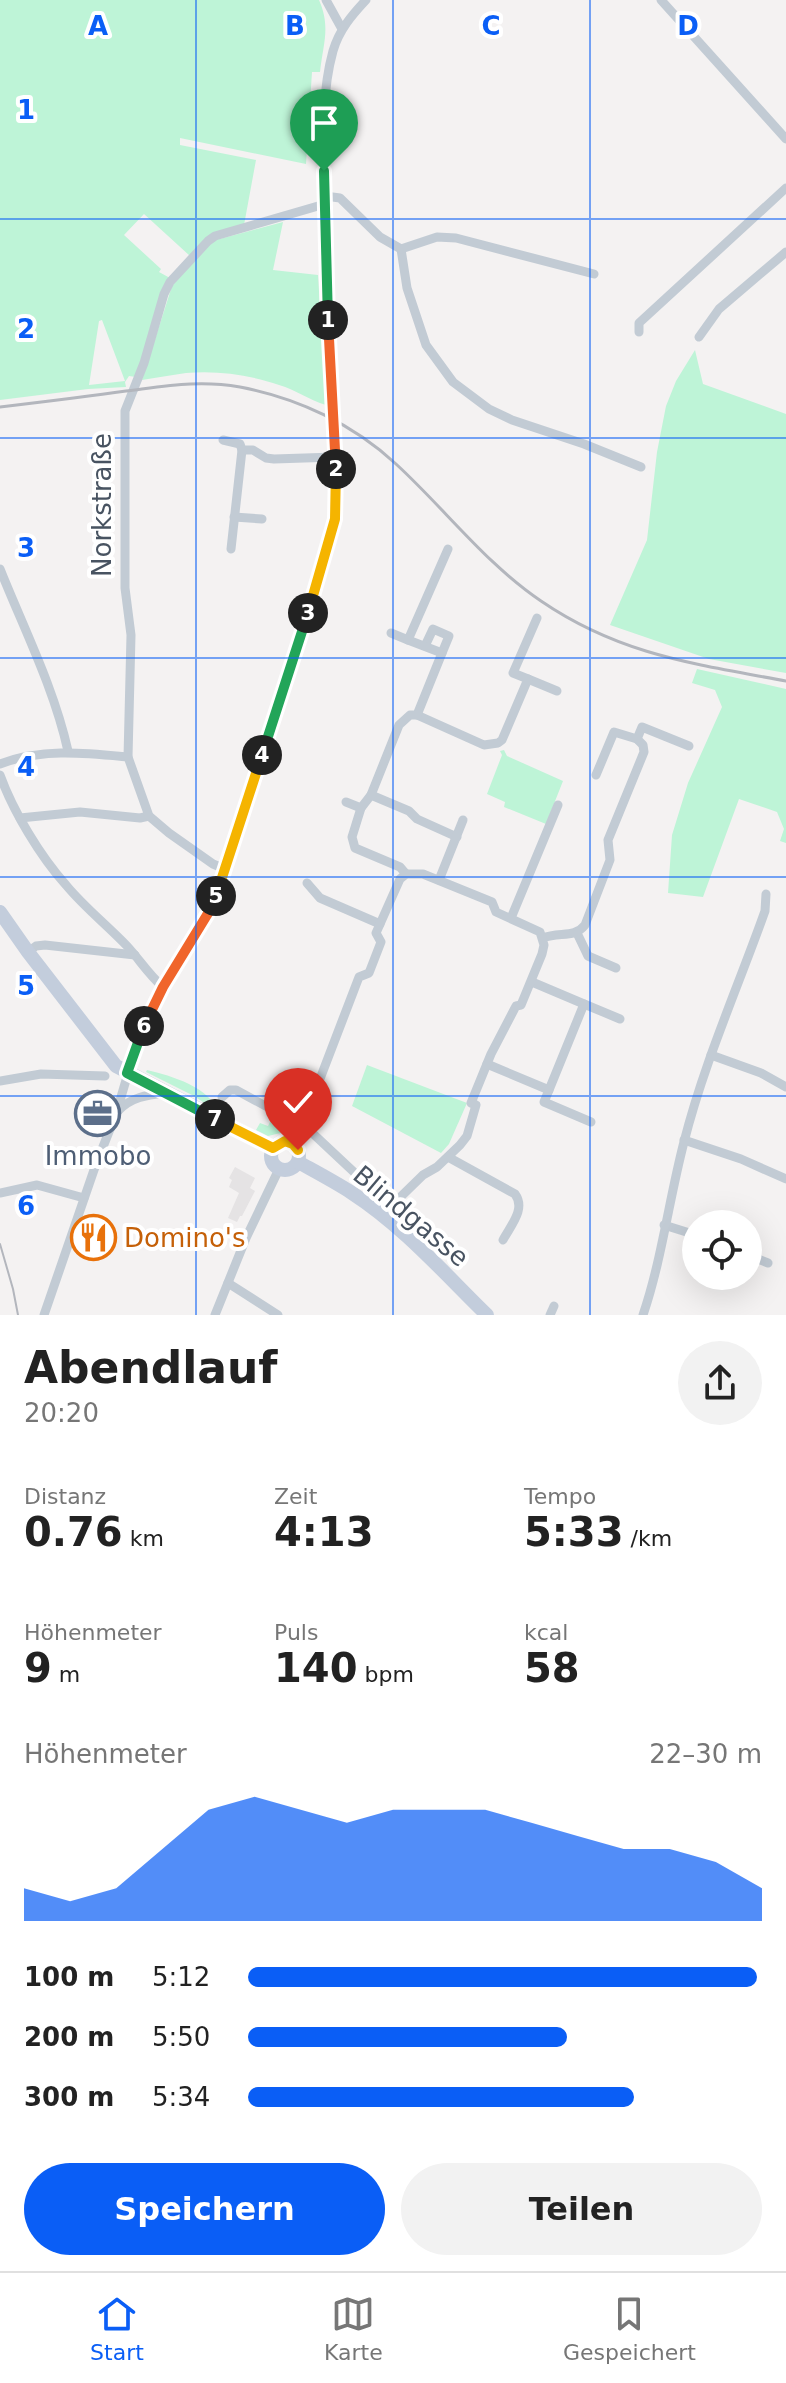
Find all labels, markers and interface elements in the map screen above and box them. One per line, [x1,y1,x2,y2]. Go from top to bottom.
text: A [88,11,108,41]
text: B [285,11,305,41]
text: C [481,11,501,41]
text: D [677,11,699,41]
pin [290,89,358,171]
text: 1 [17,95,35,125]
icon: arrive [302,101,346,145]
pin: 1 [308,300,348,340]
text: 1 [320,307,336,332]
text: 2 [17,314,35,344]
street label: Norkstraße [87,433,117,577]
pin: 2 [316,449,356,489]
text: 2 [328,456,344,481]
text: 3 [17,533,35,563]
pin: 3 [288,593,328,633]
text: 3 [300,600,316,625]
pin: 4 [242,735,282,775]
text: 4 [254,742,270,767]
text: 4 [17,752,35,782]
pin: 5 [196,876,236,916]
text: 5 [208,883,224,908]
text: 5 [17,971,35,1001]
pin: 6 [124,1006,164,1046]
text: 6 [136,1013,152,1038]
pin [264,1068,332,1150]
icon: check [276,1080,320,1124]
office icon: Immobo [74,1089,122,1137]
pin: 7 [195,1099,235,1139]
text: 7 [207,1106,223,1131]
place label: Immobo [45,1141,151,1171]
street label: Blindgasse [347,1159,475,1273]
text: 6 [17,1191,35,1221]
map controls [682,1210,762,1290]
button: locate [682,1210,762,1290]
restaurant icon: Domino's [69,1214,117,1262]
place label: Domino's [124,1223,246,1253]
button: share [678,1341,762,1425]
text: Abendlauf [24,1342,277,1393]
text: 20:20 [24,1398,99,1428]
text: Distanz [24,1484,106,1509]
text: Zeit [274,1484,317,1509]
text: Tempo [524,1484,596,1509]
text: 0.76 [24,1509,123,1555]
text: 4:13 [274,1509,374,1555]
text: 5:33 [524,1509,624,1555]
text: km [123,1526,164,1551]
text: /km [624,1526,672,1551]
text: Höhenmeter [24,1620,162,1645]
text: Puls [274,1620,318,1645]
text: kcal [524,1620,568,1645]
text: 9 [24,1645,52,1691]
text: 140 [274,1645,358,1691]
text: 58 [524,1645,580,1691]
text: m [52,1662,80,1687]
text: bpm [358,1662,414,1687]
text: Höhenmeter [24,1739,187,1769]
text: 22–30 m [649,1739,762,1769]
text: 100 m [24,1962,114,1992]
text: 5:12 [152,1962,210,1992]
text: 200 m [24,2022,114,2052]
text: 5:50 [152,2022,210,2052]
text: 300 m [24,2082,114,2112]
text: 5:34 [152,2082,210,2112]
button: Speichern [24,2163,385,2255]
button: Teilen [401,2163,762,2255]
tab: Start [90,2292,144,2365]
tab: Karte [324,2292,383,2365]
tab: Gespeichert [563,2292,696,2365]

